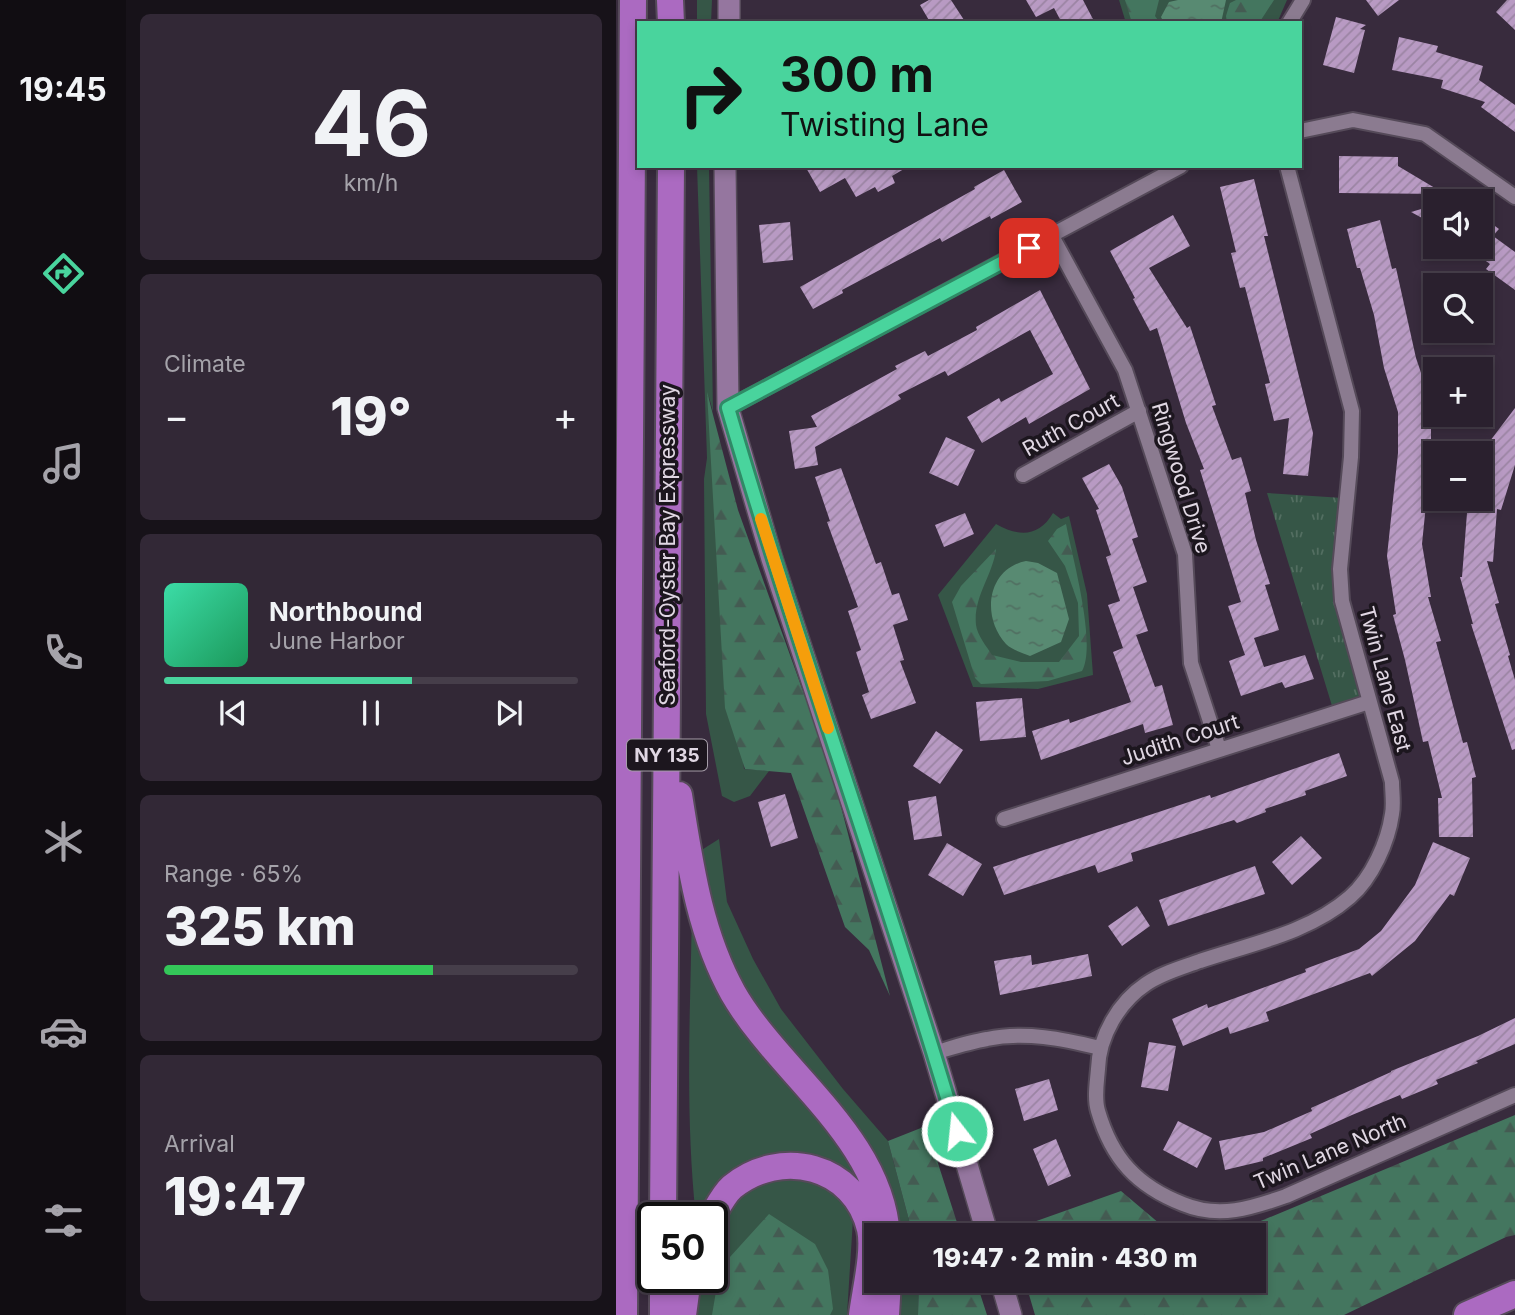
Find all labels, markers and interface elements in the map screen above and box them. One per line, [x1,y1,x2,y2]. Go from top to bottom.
text: 300 m [780,45,934,104]
icon: right [665,49,756,140]
text: 46 [311,68,431,178]
text: 19:45 [19,70,107,109]
text: Twisting Lane [780,105,989,144]
text: km/h [344,169,398,197]
map controls [1423,189,1493,511]
button: sound [1423,189,1493,259]
pin [999,218,1059,278]
icon: arrive [1010,229,1048,267]
icon: directions [39,249,88,298]
button: search [1423,273,1493,343]
text: Climate [164,350,246,378]
button: + [1423,357,1493,427]
street label: Seaford-Oyster Bay Expressway [655,384,680,706]
text: 19° [330,385,412,448]
street label: Ruth Court [1018,388,1124,461]
text: − [164,393,189,439]
text: + [553,393,578,439]
street label: Ringwood Drive [1147,399,1216,556]
icon: music [39,439,88,488]
button: − [1423,441,1493,511]
text: Northbound [269,596,423,627]
street label: Twin Lane East [1354,603,1417,754]
text: June Harbor [269,627,405,655]
icon: phone [39,628,88,677]
icon: previous [214,694,252,732]
icon: pause [352,694,390,732]
icon: next [490,694,528,732]
street label: Judith Court [1117,709,1242,770]
road number: NY 135 [627,740,707,770]
icon: climate [39,817,88,866]
text: Range · 65% [164,860,303,888]
text: 325 km [164,895,356,958]
icon: car [39,1007,88,1056]
position arrow [920,1094,994,1168]
street label: Twin Lane North [1250,1108,1410,1195]
text: Arrival [164,1130,235,1158]
text: 19:47 [164,1165,306,1228]
icon: filters [39,1196,88,1245]
speed limit sign: 50 [637,1202,728,1293]
text: 19:47 · 2 min · 430 m [932,1242,1198,1273]

